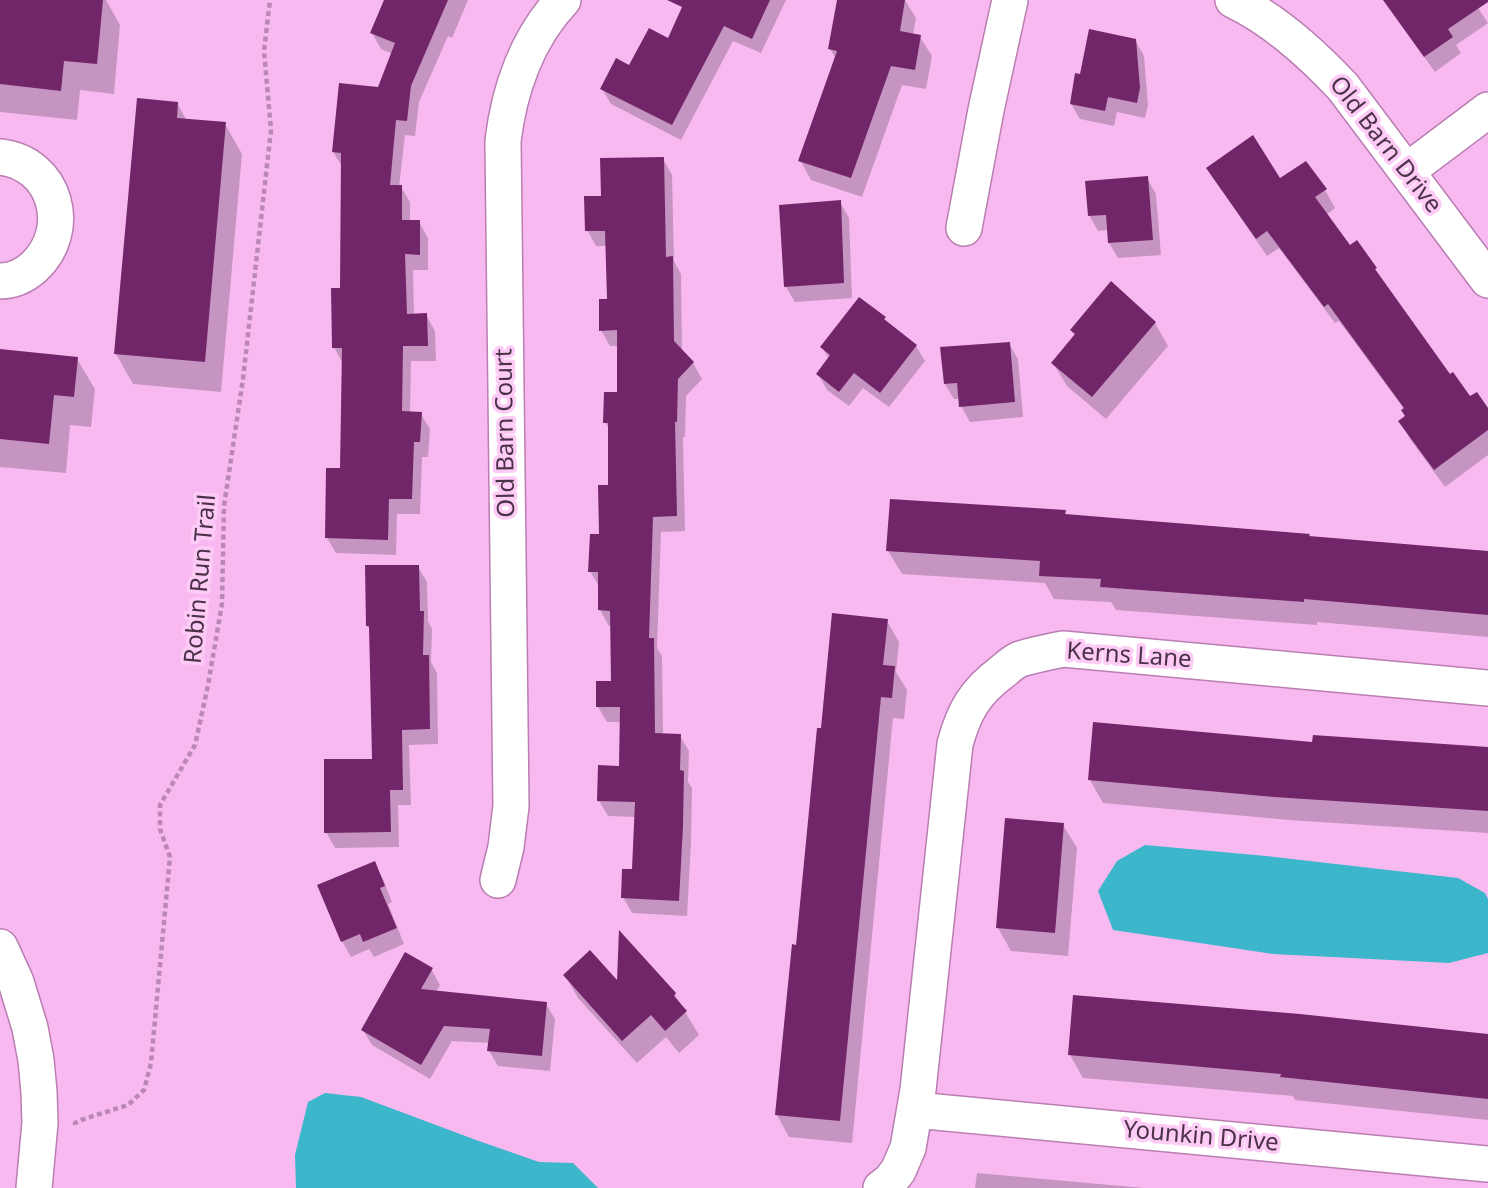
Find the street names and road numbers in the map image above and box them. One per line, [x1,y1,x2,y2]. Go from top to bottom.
street label: Old Barn Drive [1323,71,1447,219]
street label: Old Barn Court [490,348,522,518]
street label: Robin Run Trail [179,493,223,665]
street label: Kerns Lane [1066,637,1192,675]
street label: Younkin Drive [1122,1116,1280,1158]

